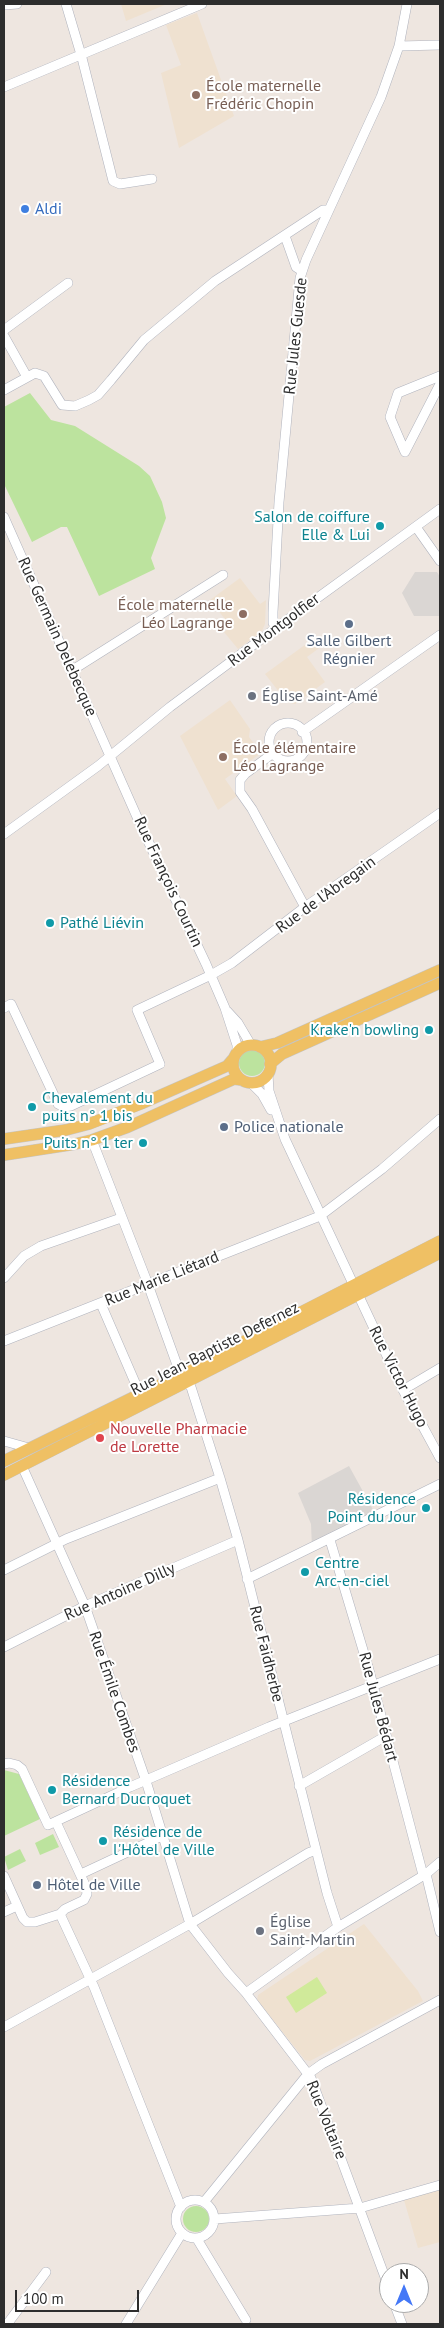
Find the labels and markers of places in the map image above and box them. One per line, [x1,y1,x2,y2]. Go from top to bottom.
place label: École maternelle Frédéric Chopin [206,76,321,114]
marker: École maternelle Frédéric Chopin [190,89,202,101]
place label: Aldi [35,199,62,219]
marker: Aldi [19,203,31,215]
place label: Salon de coiffure Elle & Lui [254,507,370,545]
marker: Salon de coiffure Elle & Lui [374,520,386,532]
place label: École maternelle Léo Lagrange [118,595,233,633]
marker: École maternelle Léo Lagrange [237,608,249,620]
marker: Salle Gilbert Régnier [343,618,355,630]
place label: Salle Gilbert Régnier [306,631,392,669]
place label: Église Saint-Amé [262,686,378,706]
marker: Église Saint-Amé [246,690,258,702]
place label: École élémentaire Léo Lagrange [233,738,356,776]
marker: École élémentaire Léo Lagrange [217,751,229,763]
place label: Pathé Liévin [60,913,144,933]
marker: Pathé Liévin [44,917,56,929]
place label: Krake'n bowling [310,1020,419,1040]
marker: Krake'n bowling [423,1024,435,1036]
place label: Chevalement du puits n° 1 bis [42,1088,153,1126]
marker: Chevalement du puits n° 1 bis [26,1101,38,1113]
place label: Police nationale [234,1117,344,1137]
marker: Police nationale [218,1121,230,1133]
place label: Puits n° 1 ter [44,1133,133,1153]
marker: Puits n° 1 ter [137,1137,149,1149]
place label: Nouvelle Pharmacie de Lorette [110,1419,247,1457]
marker: Nouvelle Pharmacie de Lorette [94,1432,106,1444]
place label: Résidence Point du Jour [328,1489,416,1527]
marker: Résidence Point du Jour [420,1502,432,1514]
place label: Centre Arc-en-ciel [315,1553,389,1591]
marker: Centre Arc-en-ciel [299,1566,311,1578]
place label: Résidence Bernard Ducroquet [62,1771,191,1809]
marker: Résidence Bernard Ducroquet [46,1784,58,1796]
place label: Résidence de l'Hôtel de Ville [113,1822,215,1860]
marker: Résidence de l'Hôtel de Ville [97,1835,109,1847]
place label: Hôtel de Ville [47,1875,141,1895]
marker: Hôtel de Ville [31,1879,43,1891]
place label: Église Saint-Martin [270,1912,355,1950]
marker: Église Saint-Martin [254,1925,266,1937]

